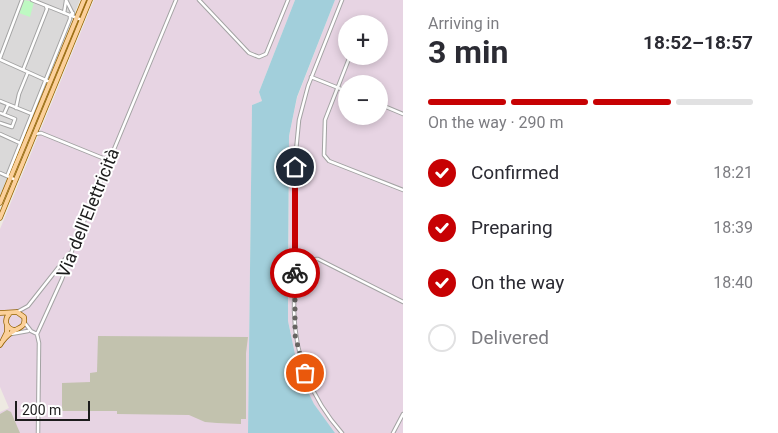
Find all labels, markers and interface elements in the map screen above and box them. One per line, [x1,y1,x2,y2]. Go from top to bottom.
text: Arriving in [428,14,499,33]
map controls [338,15,388,125]
button: + [338,15,388,65]
text: 18:52–18:57 [643,31,753,54]
text: 3 min [428,33,508,71]
button: − [338,75,388,125]
text: On the way · 290 m [428,113,564,132]
street label: Via dell'Elettricità [52,145,123,281]
pin [274,146,316,188]
icon: home [281,153,309,181]
icon: check [428,159,456,187]
text: Confirmed [471,161,559,184]
text: 18:21 [713,163,753,182]
icon: check [428,214,456,242]
text: Preparing [471,216,553,239]
text: 18:39 [713,218,753,237]
courier [270,248,320,298]
icon: bike [281,259,309,287]
icon: check [428,269,456,297]
text: On the way [471,271,564,294]
text: 18:40 [713,273,753,292]
text: Delivered [471,326,549,349]
pin [284,352,326,394]
icon: bag [291,359,319,387]
scale bar [15,398,90,421]
text: 200 m [22,402,61,418]

